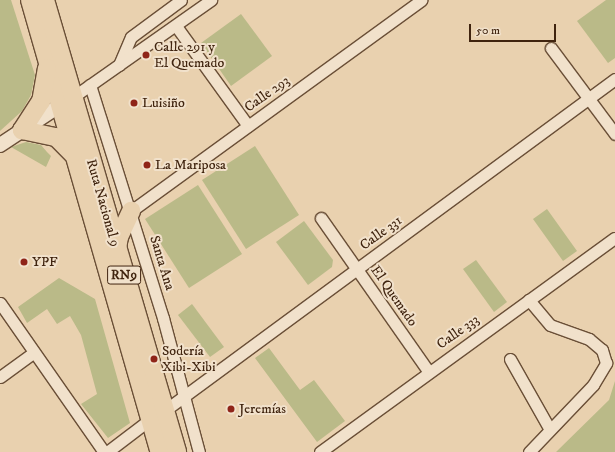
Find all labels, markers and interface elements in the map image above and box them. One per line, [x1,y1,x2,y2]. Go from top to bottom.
scale bar [471,16,558,42]
text: 50 m [476,23,500,38]
place label: Calle 291 y El Quemado [154,39,224,72]
marker: Calle 291 y El Quemado [141,50,151,60]
street label: Calle 293 [241,72,293,116]
place label: Luisiño [142,95,185,111]
marker: Luisiño [129,98,139,108]
street label: Ruta Nacional 9 [82,157,124,249]
place label: La Mariposa [155,157,226,173]
marker: La Mariposa [142,160,152,170]
street label: Calle 331 [357,212,405,254]
street label: Santa Ana [146,234,178,292]
place label: YPF [32,254,58,270]
marker: YPF [19,257,29,267]
street label: El Quemado [367,262,421,330]
road number: RN9 [107,264,141,286]
street label: Calle 333 [434,311,482,353]
place label: Sodería Xibi-Xibi [162,343,216,376]
marker: Sodería Xibi-Xibi [149,354,159,364]
place label: Jeremías [239,401,286,417]
marker: Jeremías [226,404,236,414]

